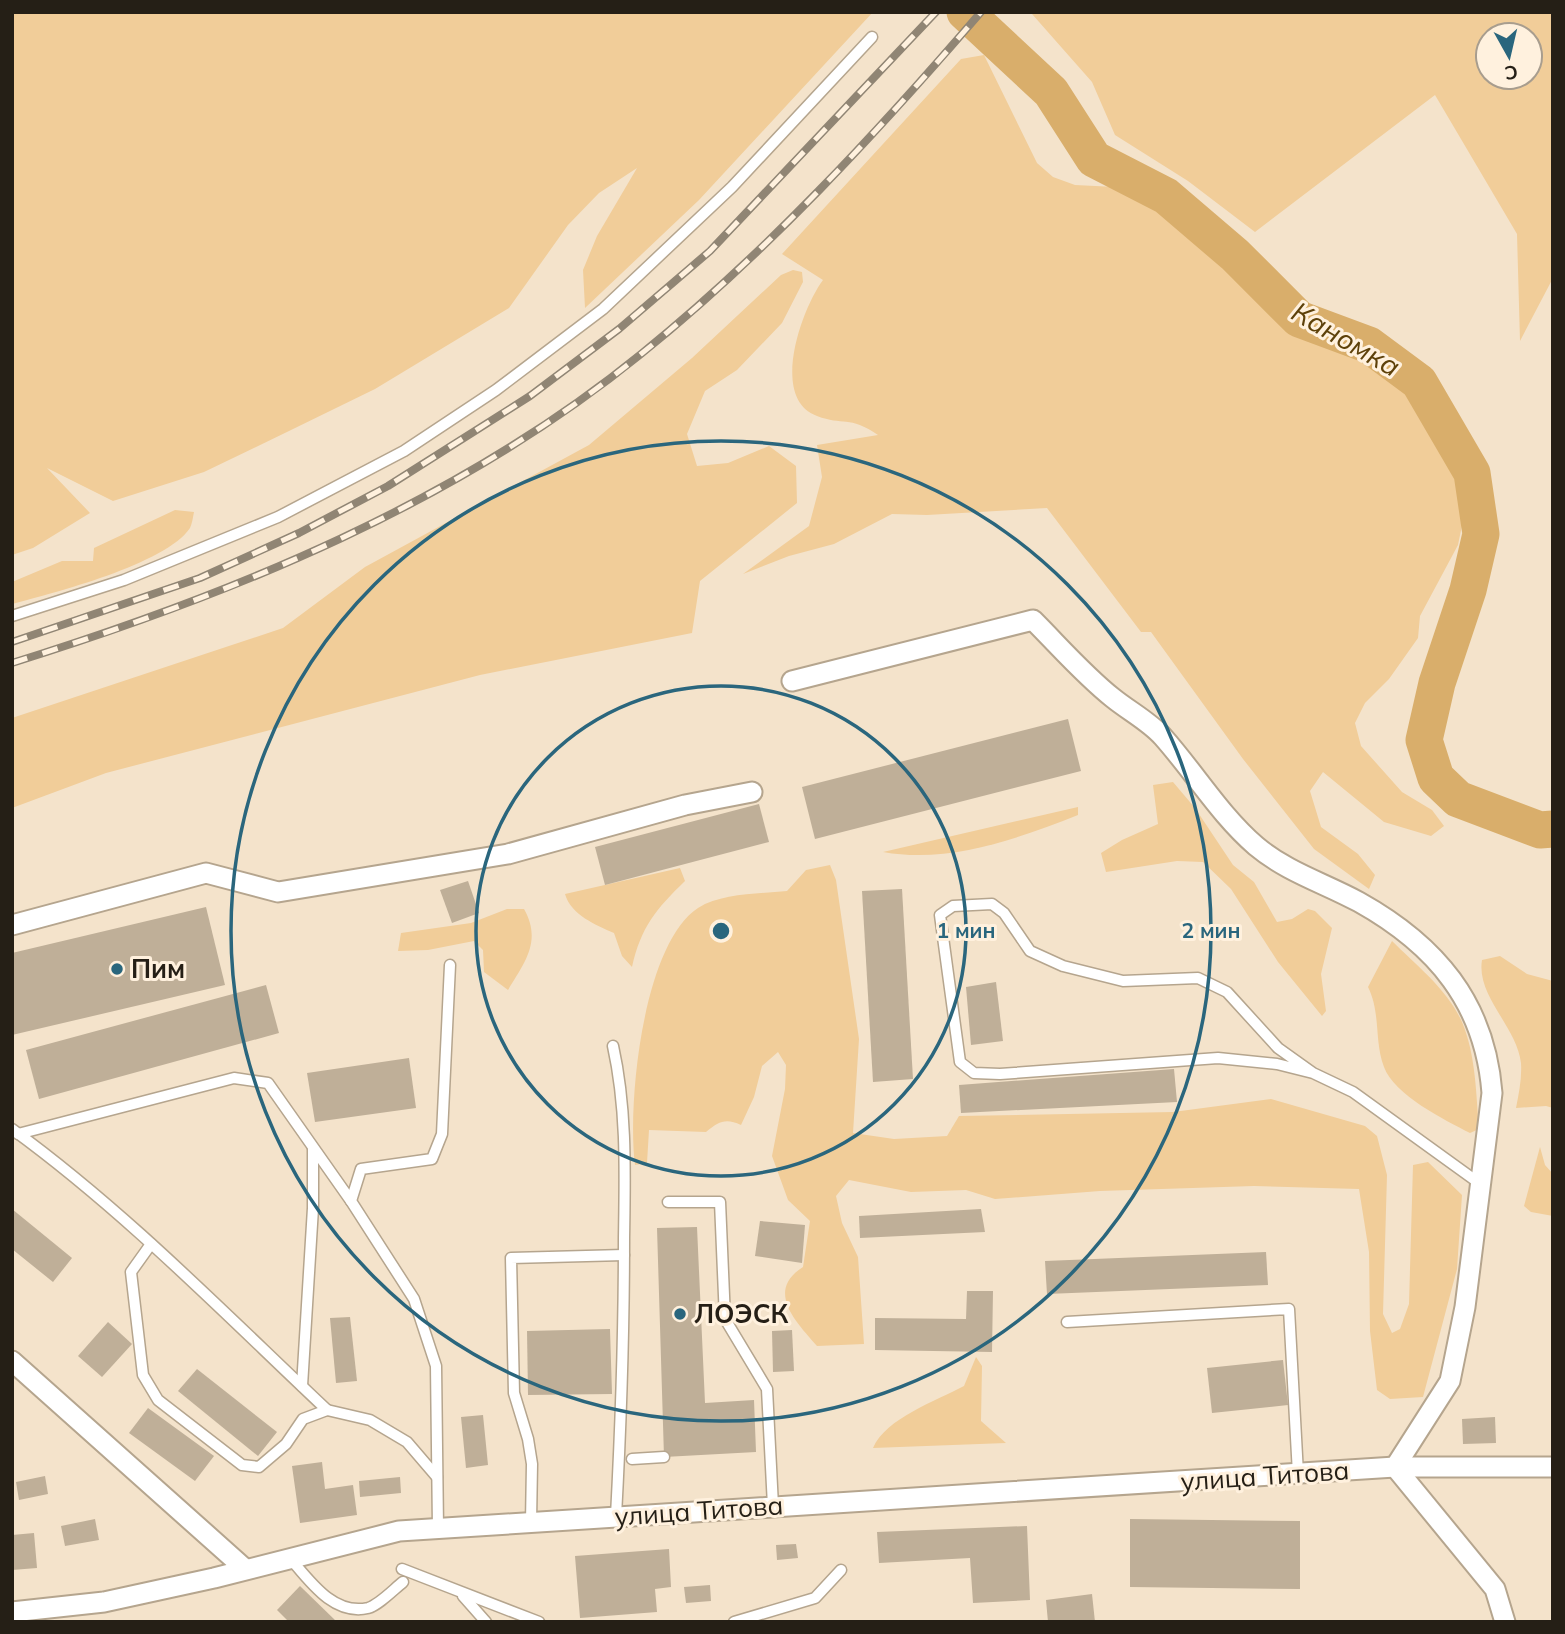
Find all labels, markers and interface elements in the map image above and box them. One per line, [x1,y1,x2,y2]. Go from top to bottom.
north arrow [1474,21,1544,91]
text: С [1503,60,1519,86]
water label: Каномка [1286,294,1407,384]
text: 1 мин [937,917,995,943]
text: 2 мин [1182,917,1240,943]
centre of rings [709,919,733,943]
place label: Пим [131,952,185,985]
marker: Пим [109,961,125,977]
place label: ЛОЭСК [694,1297,788,1330]
marker: ЛОЭСК [672,1306,688,1322]
street label: улица Титова [1180,1453,1350,1498]
street label: улица Титова [614,1488,784,1533]

